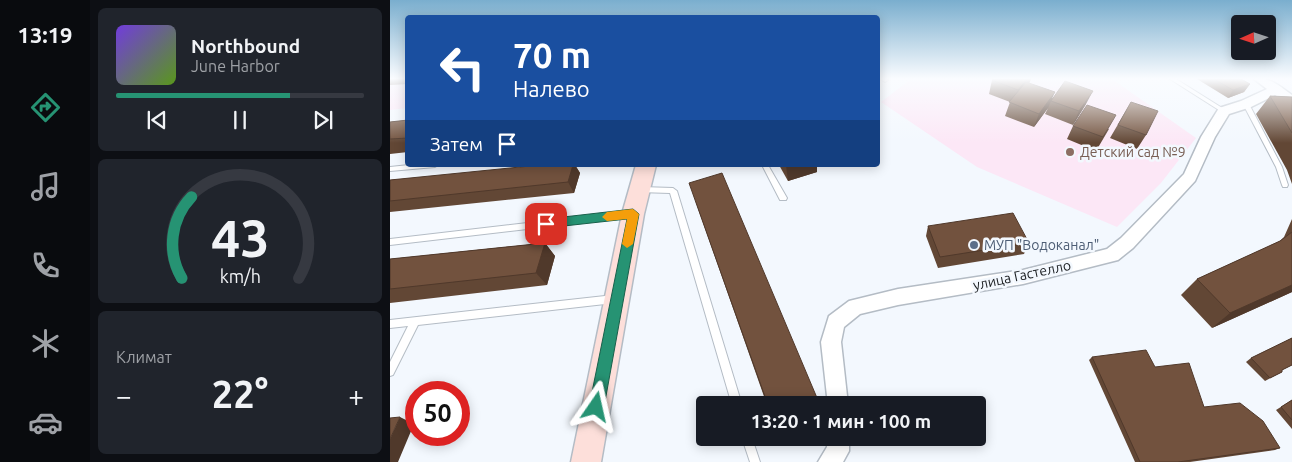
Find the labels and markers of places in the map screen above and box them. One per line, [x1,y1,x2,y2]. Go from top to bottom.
place label: Детский сад №9 [1080,144,1186,160]
marker: Детский сад №9 [1064,146,1076,158]
pin [525,203,567,245]
place label: МУП "Водоканал" [984,237,1099,253]
marker: МУП "Водоканал" [968,239,980,251]

